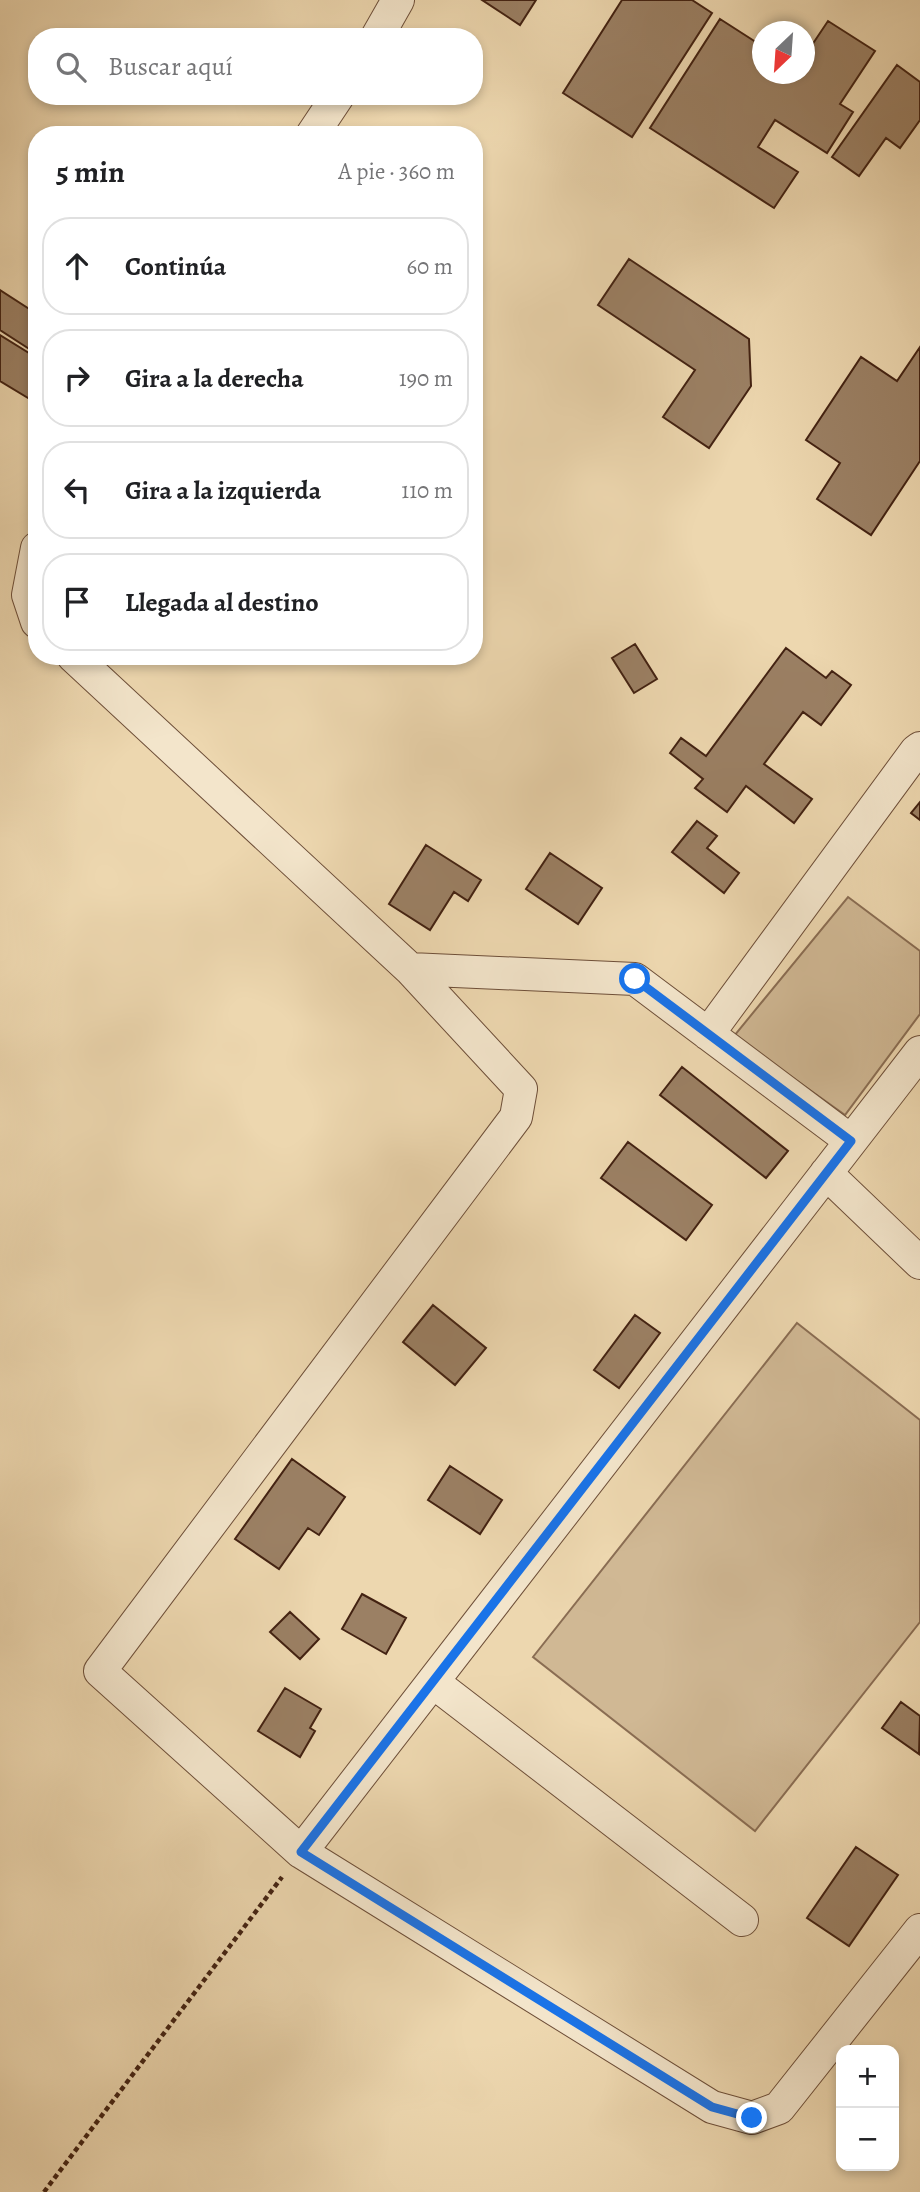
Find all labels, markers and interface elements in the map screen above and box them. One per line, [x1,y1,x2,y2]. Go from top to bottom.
north arrow [752,21,815,84]
search box [28,28,483,105]
icon: search [52,48,90,86]
text: Buscar aquí [108,49,233,84]
text: 5 min [56,152,125,192]
text: A pie · 360 m [338,156,455,187]
icon: ahead [58,247,96,285]
text: Continúa [125,249,226,284]
text: 60 m [406,251,453,282]
icon: right [58,359,96,397]
text: Gira a la derecha [125,361,304,396]
text: 190 m [399,363,453,394]
icon: left [58,471,96,509]
text: Gira a la izquierda [125,473,321,508]
text: 110 m [401,475,453,506]
icon: arrive [58,583,96,621]
text: Llegada al destino [125,585,319,620]
route start [619,963,650,994]
map controls [836,2045,899,2171]
button: + [836,2045,899,2108]
route end [736,2102,767,2133]
button: − [836,2108,899,2171]

